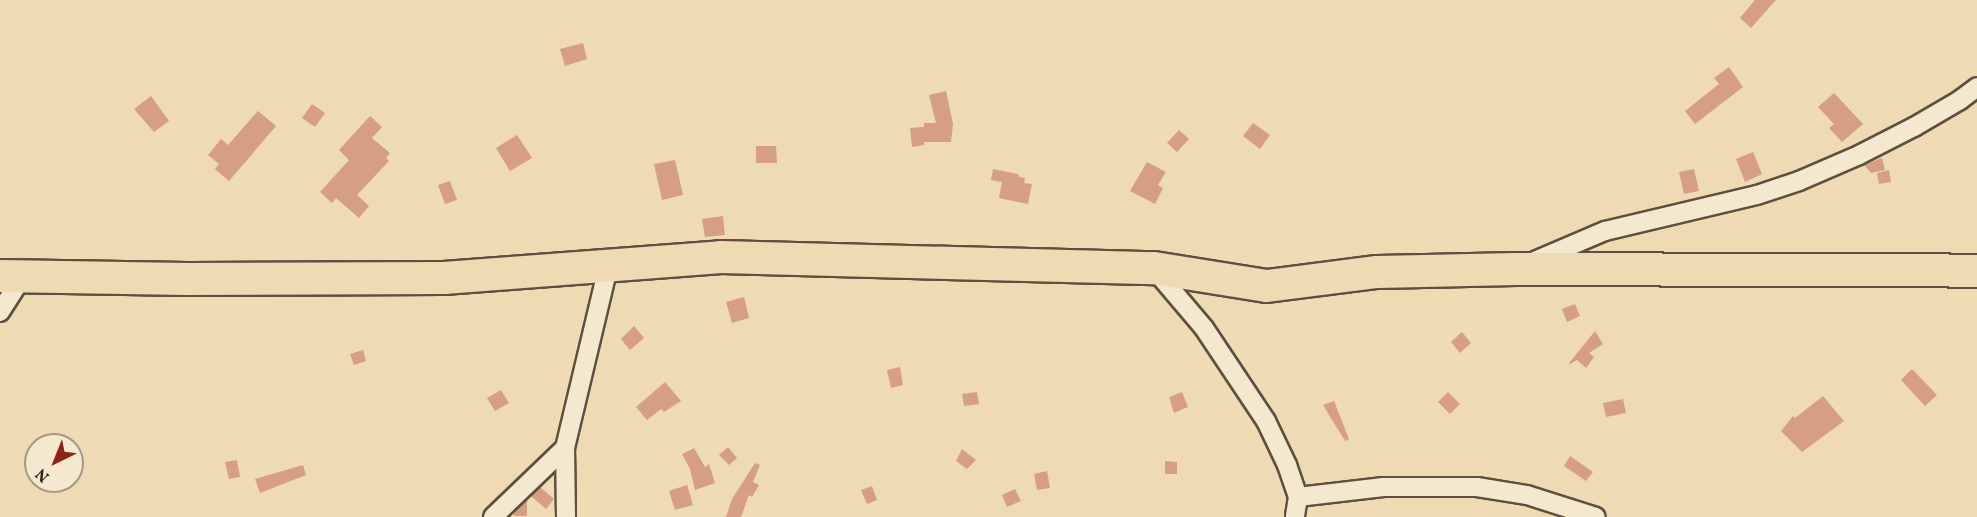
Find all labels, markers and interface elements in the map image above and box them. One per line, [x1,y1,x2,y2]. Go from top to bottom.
north arrow [24,433,84,493]
text: N [31,463,55,487]

